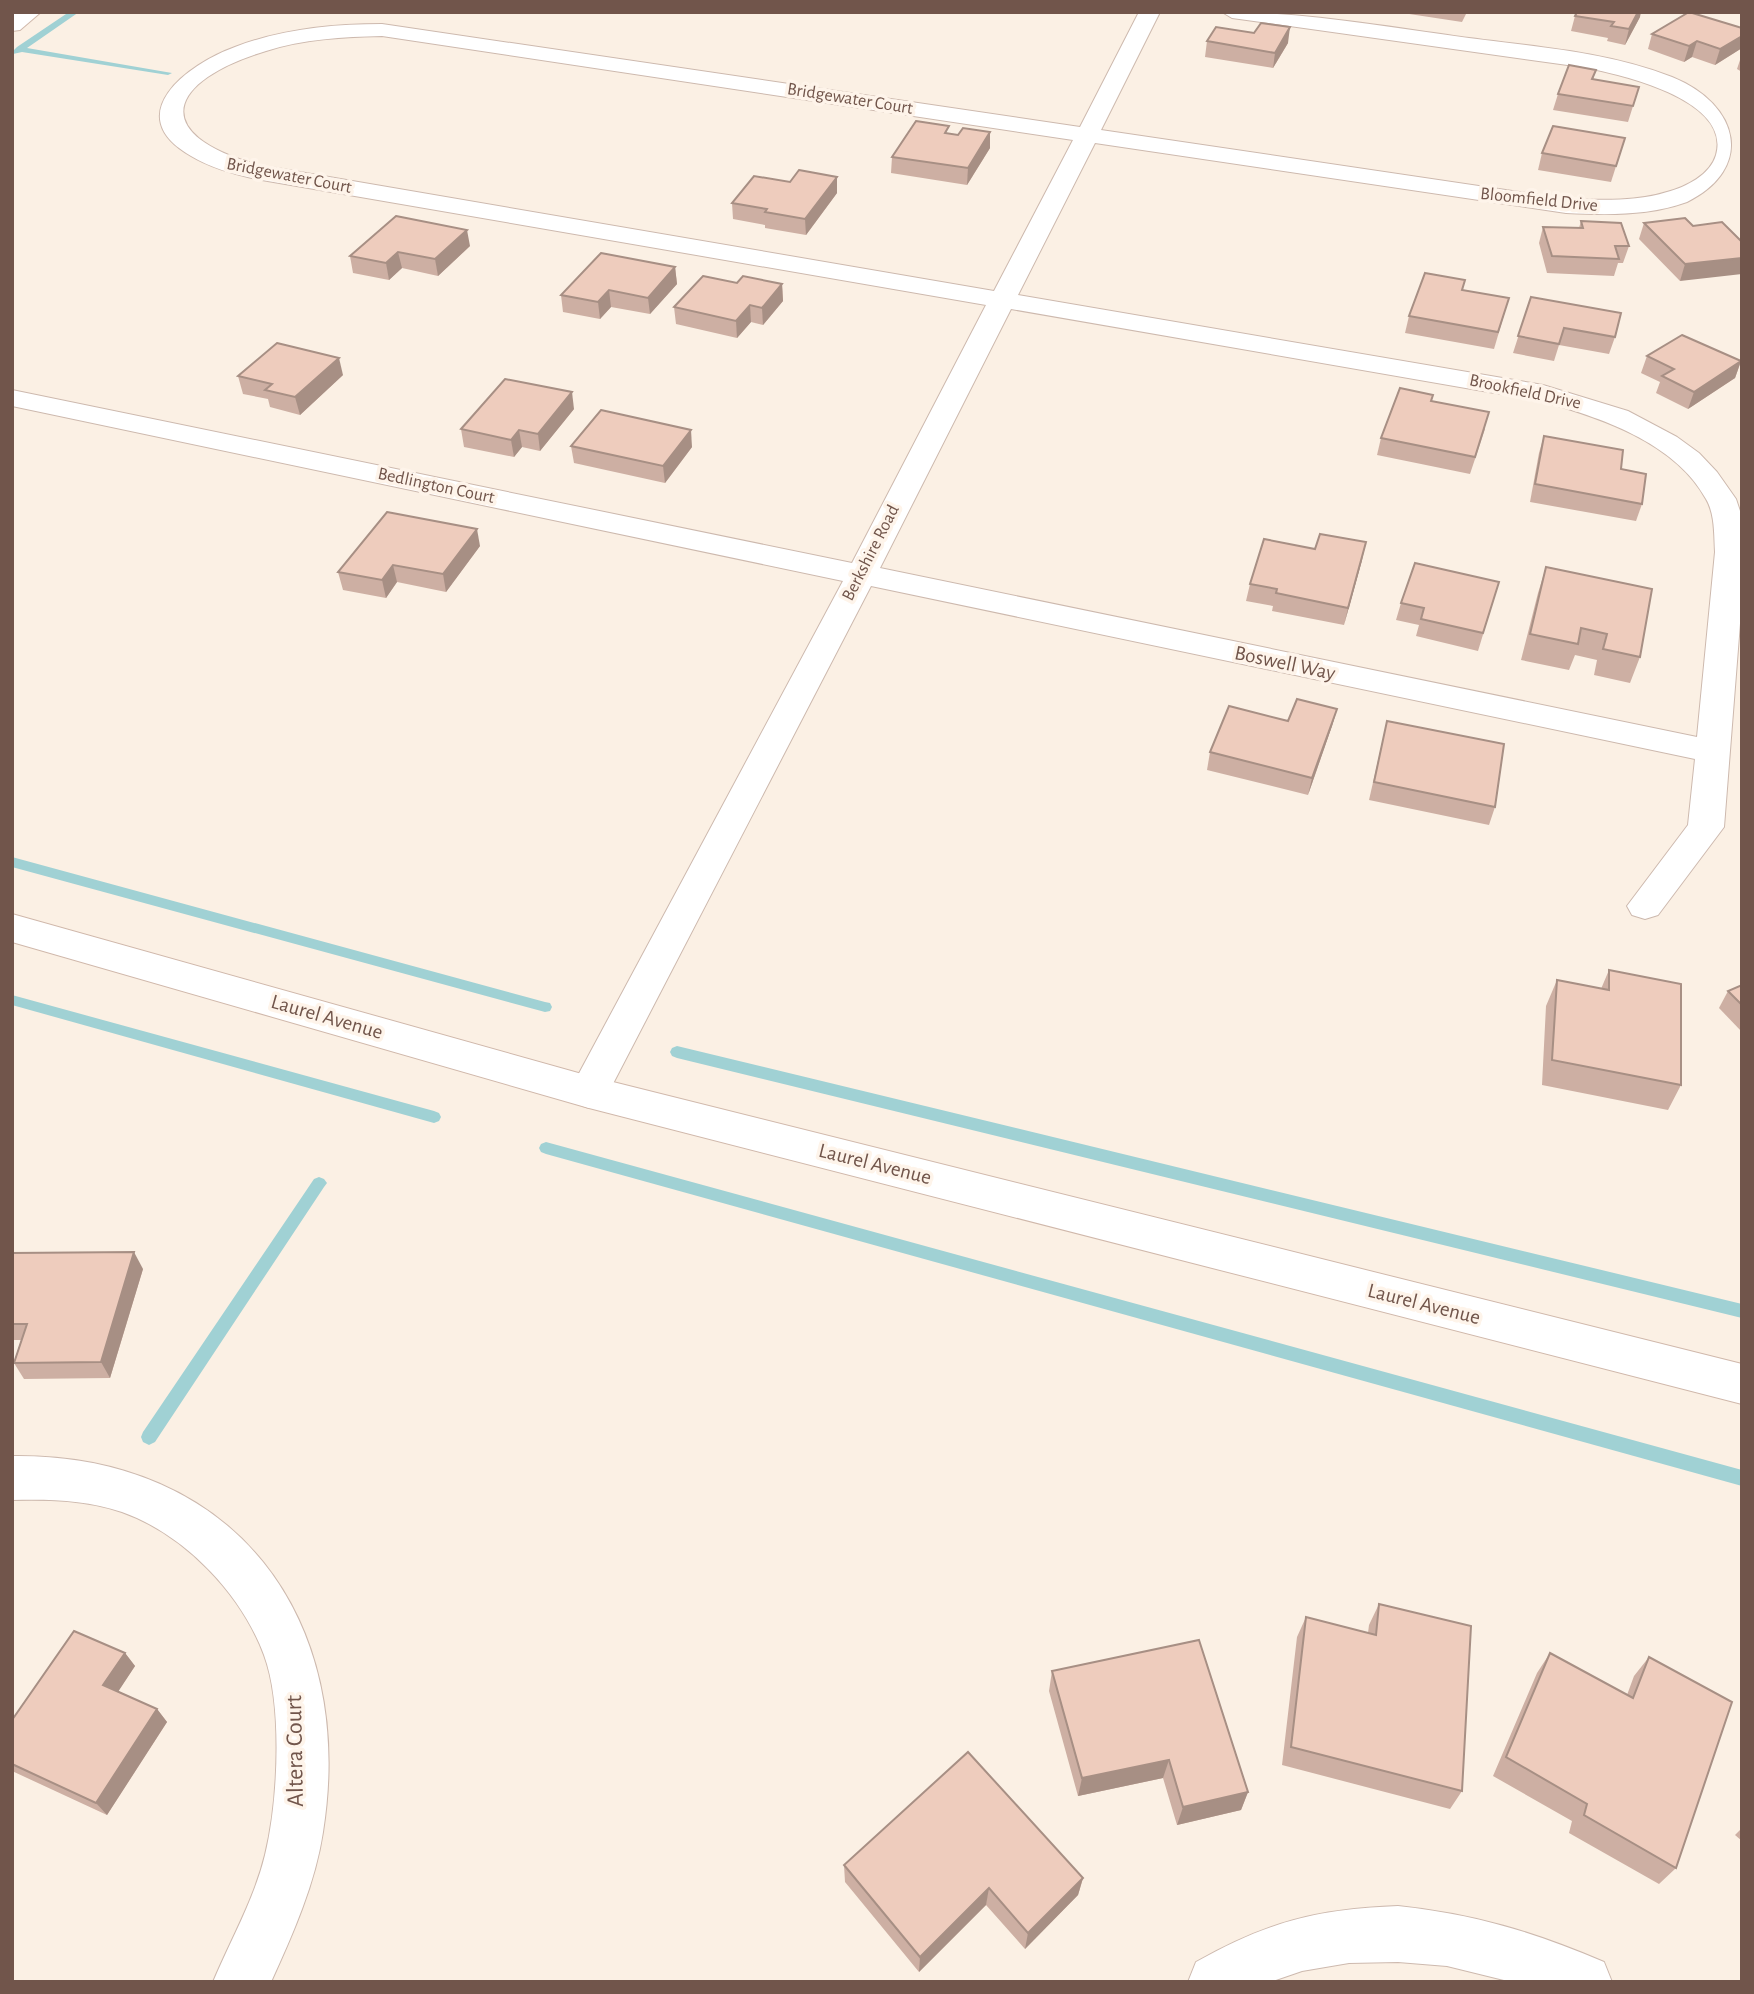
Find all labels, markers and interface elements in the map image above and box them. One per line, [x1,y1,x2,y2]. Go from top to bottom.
street label: Bridgewater Court [786,80,914,118]
street label: Bridgewater Court [225,155,353,197]
street label: Bloomfield Drive [1479,185,1599,215]
street label: Brookfield Drive [1468,371,1582,413]
street label: Bedlington Court [376,465,496,507]
street label: Berkshire Road [839,502,903,604]
street label: Boswell Way [1233,642,1337,684]
street label: Laurel Avenue [269,991,385,1043]
street label: Laurel Avenue [817,1140,933,1188]
street label: Laurel Avenue [1366,1280,1482,1328]
street label: Altera Court [282,1694,308,1807]

